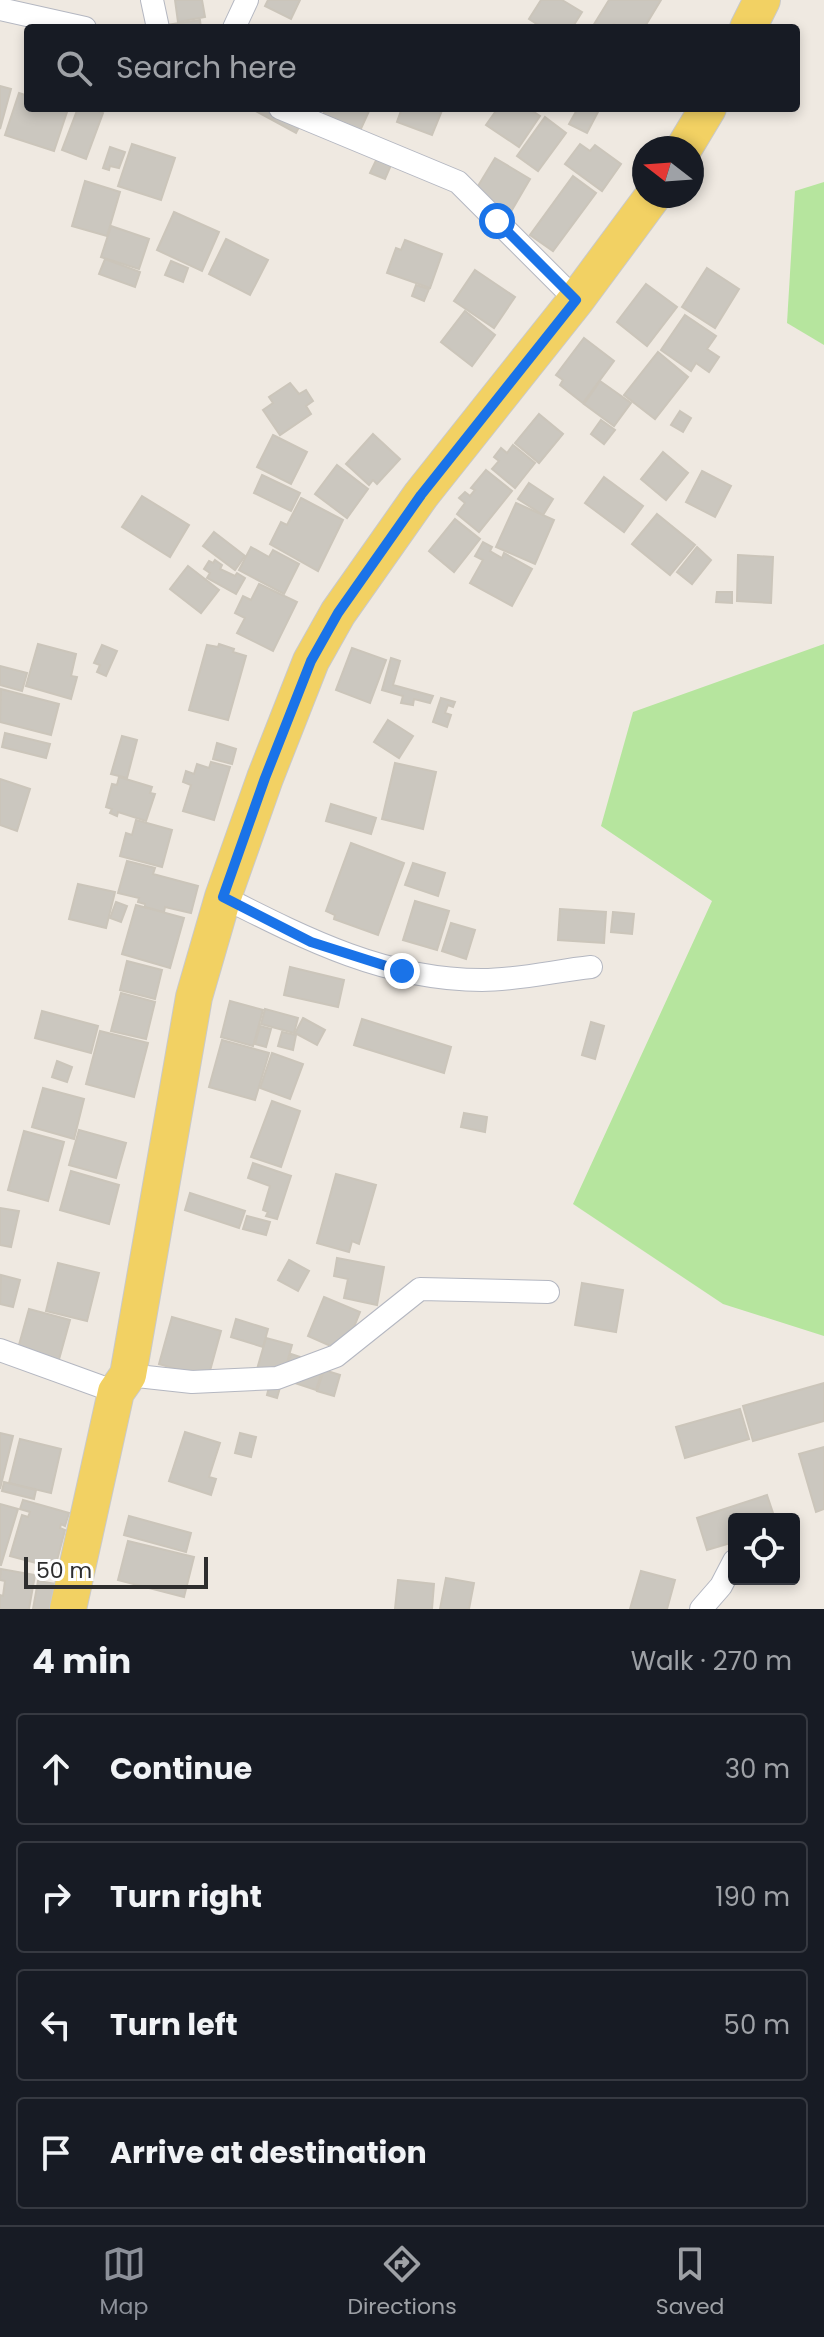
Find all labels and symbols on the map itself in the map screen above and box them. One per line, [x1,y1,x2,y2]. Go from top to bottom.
north arrow [632,136,704,208]
route start [479,203,515,239]
route end [384,953,420,989]
scale bar [24,1553,208,1589]

